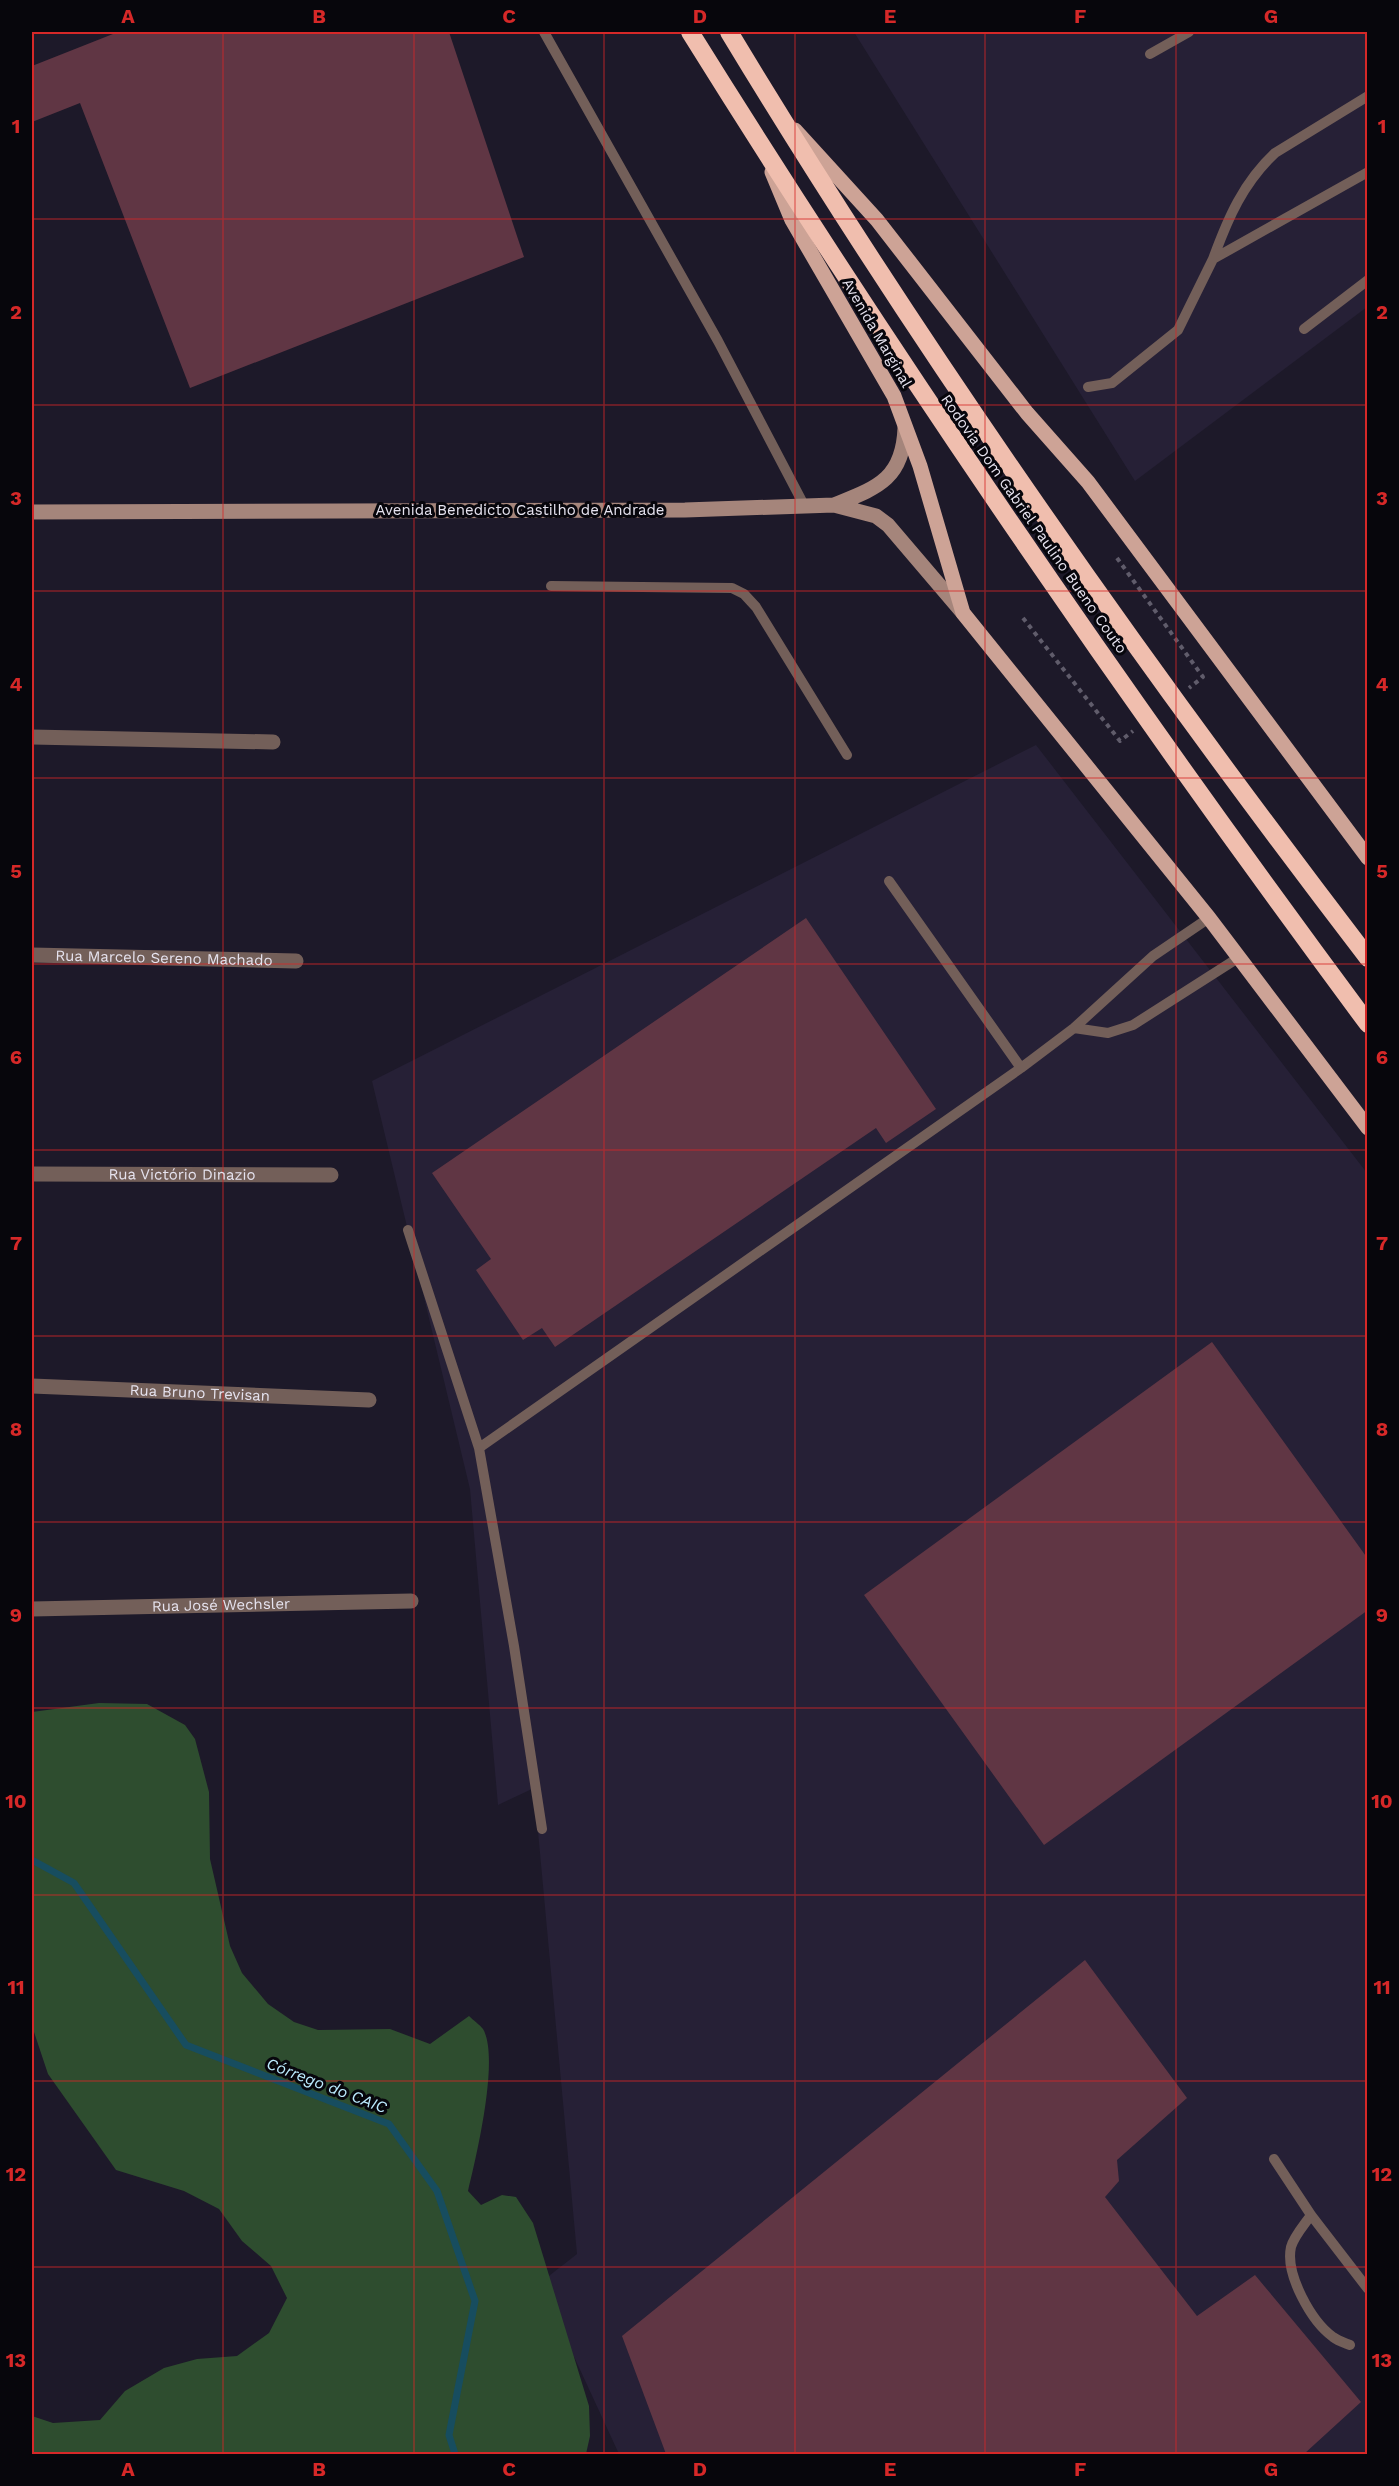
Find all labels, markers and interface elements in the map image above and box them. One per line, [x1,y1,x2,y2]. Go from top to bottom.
text: A [121,4,135,28]
text: B [312,4,326,28]
text: C [502,4,516,28]
text: D [693,4,707,28]
text: E [884,4,896,28]
text: F [1074,4,1086,28]
text: G [1264,4,1278,28]
text: 1 [12,114,20,138]
text: 1 [1378,114,1386,138]
street label: Avenida Marginal [838,275,916,391]
text: 2 [10,300,22,324]
text: 2 [1376,300,1388,324]
street label: Rodovia Dom Gabriel Paulino Bueno Couto [937,391,1131,657]
text: 3 [10,486,22,510]
text: 3 [1376,486,1388,510]
street label: Avenida Benedicto Castilho de Andrade [376,501,664,519]
text: 4 [10,672,23,696]
text: 4 [1376,672,1389,696]
text: 5 [10,859,22,883]
text: 5 [1376,859,1388,883]
street label: Rua Marcelo Sereno Machado [55,947,273,969]
text: 6 [10,1045,22,1069]
text: 6 [1376,1045,1388,1069]
street label: Rua Victório Dinazio [108,1165,256,1184]
text: 7 [10,1231,22,1255]
text: 7 [1376,1231,1388,1255]
street label: Rua Bruno Trevisan [129,1381,270,1405]
text: 8 [10,1417,22,1441]
text: 8 [1376,1417,1388,1441]
street label: Rua José Wechsler [152,1595,290,1615]
text: 9 [10,1603,22,1627]
text: 9 [1376,1603,1388,1627]
text: 10 [5,1789,27,1813]
text: 10 [1371,1789,1393,1813]
text: 11 [7,1975,25,1999]
text: 11 [1373,1975,1391,1999]
water label: Córrego do CAIC [264,2054,390,2117]
text: 12 [6,2162,26,2186]
text: 12 [1372,2162,1392,2186]
text: 13 [6,2348,26,2372]
text: 13 [1372,2348,1392,2372]
text: A [121,2457,135,2481]
text: B [312,2457,326,2481]
text: C [502,2457,516,2481]
text: D [693,2457,707,2481]
text: E [884,2457,896,2481]
text: F [1074,2457,1086,2481]
text: G [1264,2457,1278,2481]

